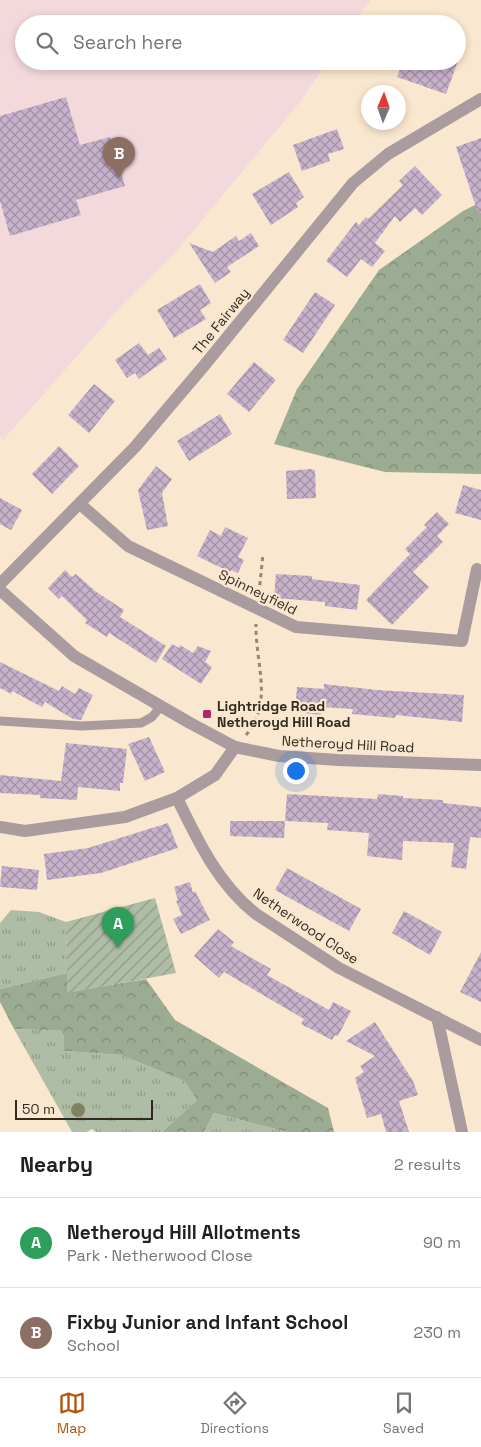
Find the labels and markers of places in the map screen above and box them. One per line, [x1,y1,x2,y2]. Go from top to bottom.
pin: B [103,137,135,178]
place label: Lightridge Road Netheroyd Hill Road [217,697,351,731]
marker: Lightridge Road Netheroyd Hill Road [201,708,213,720]
pin: A [102,907,134,948]

